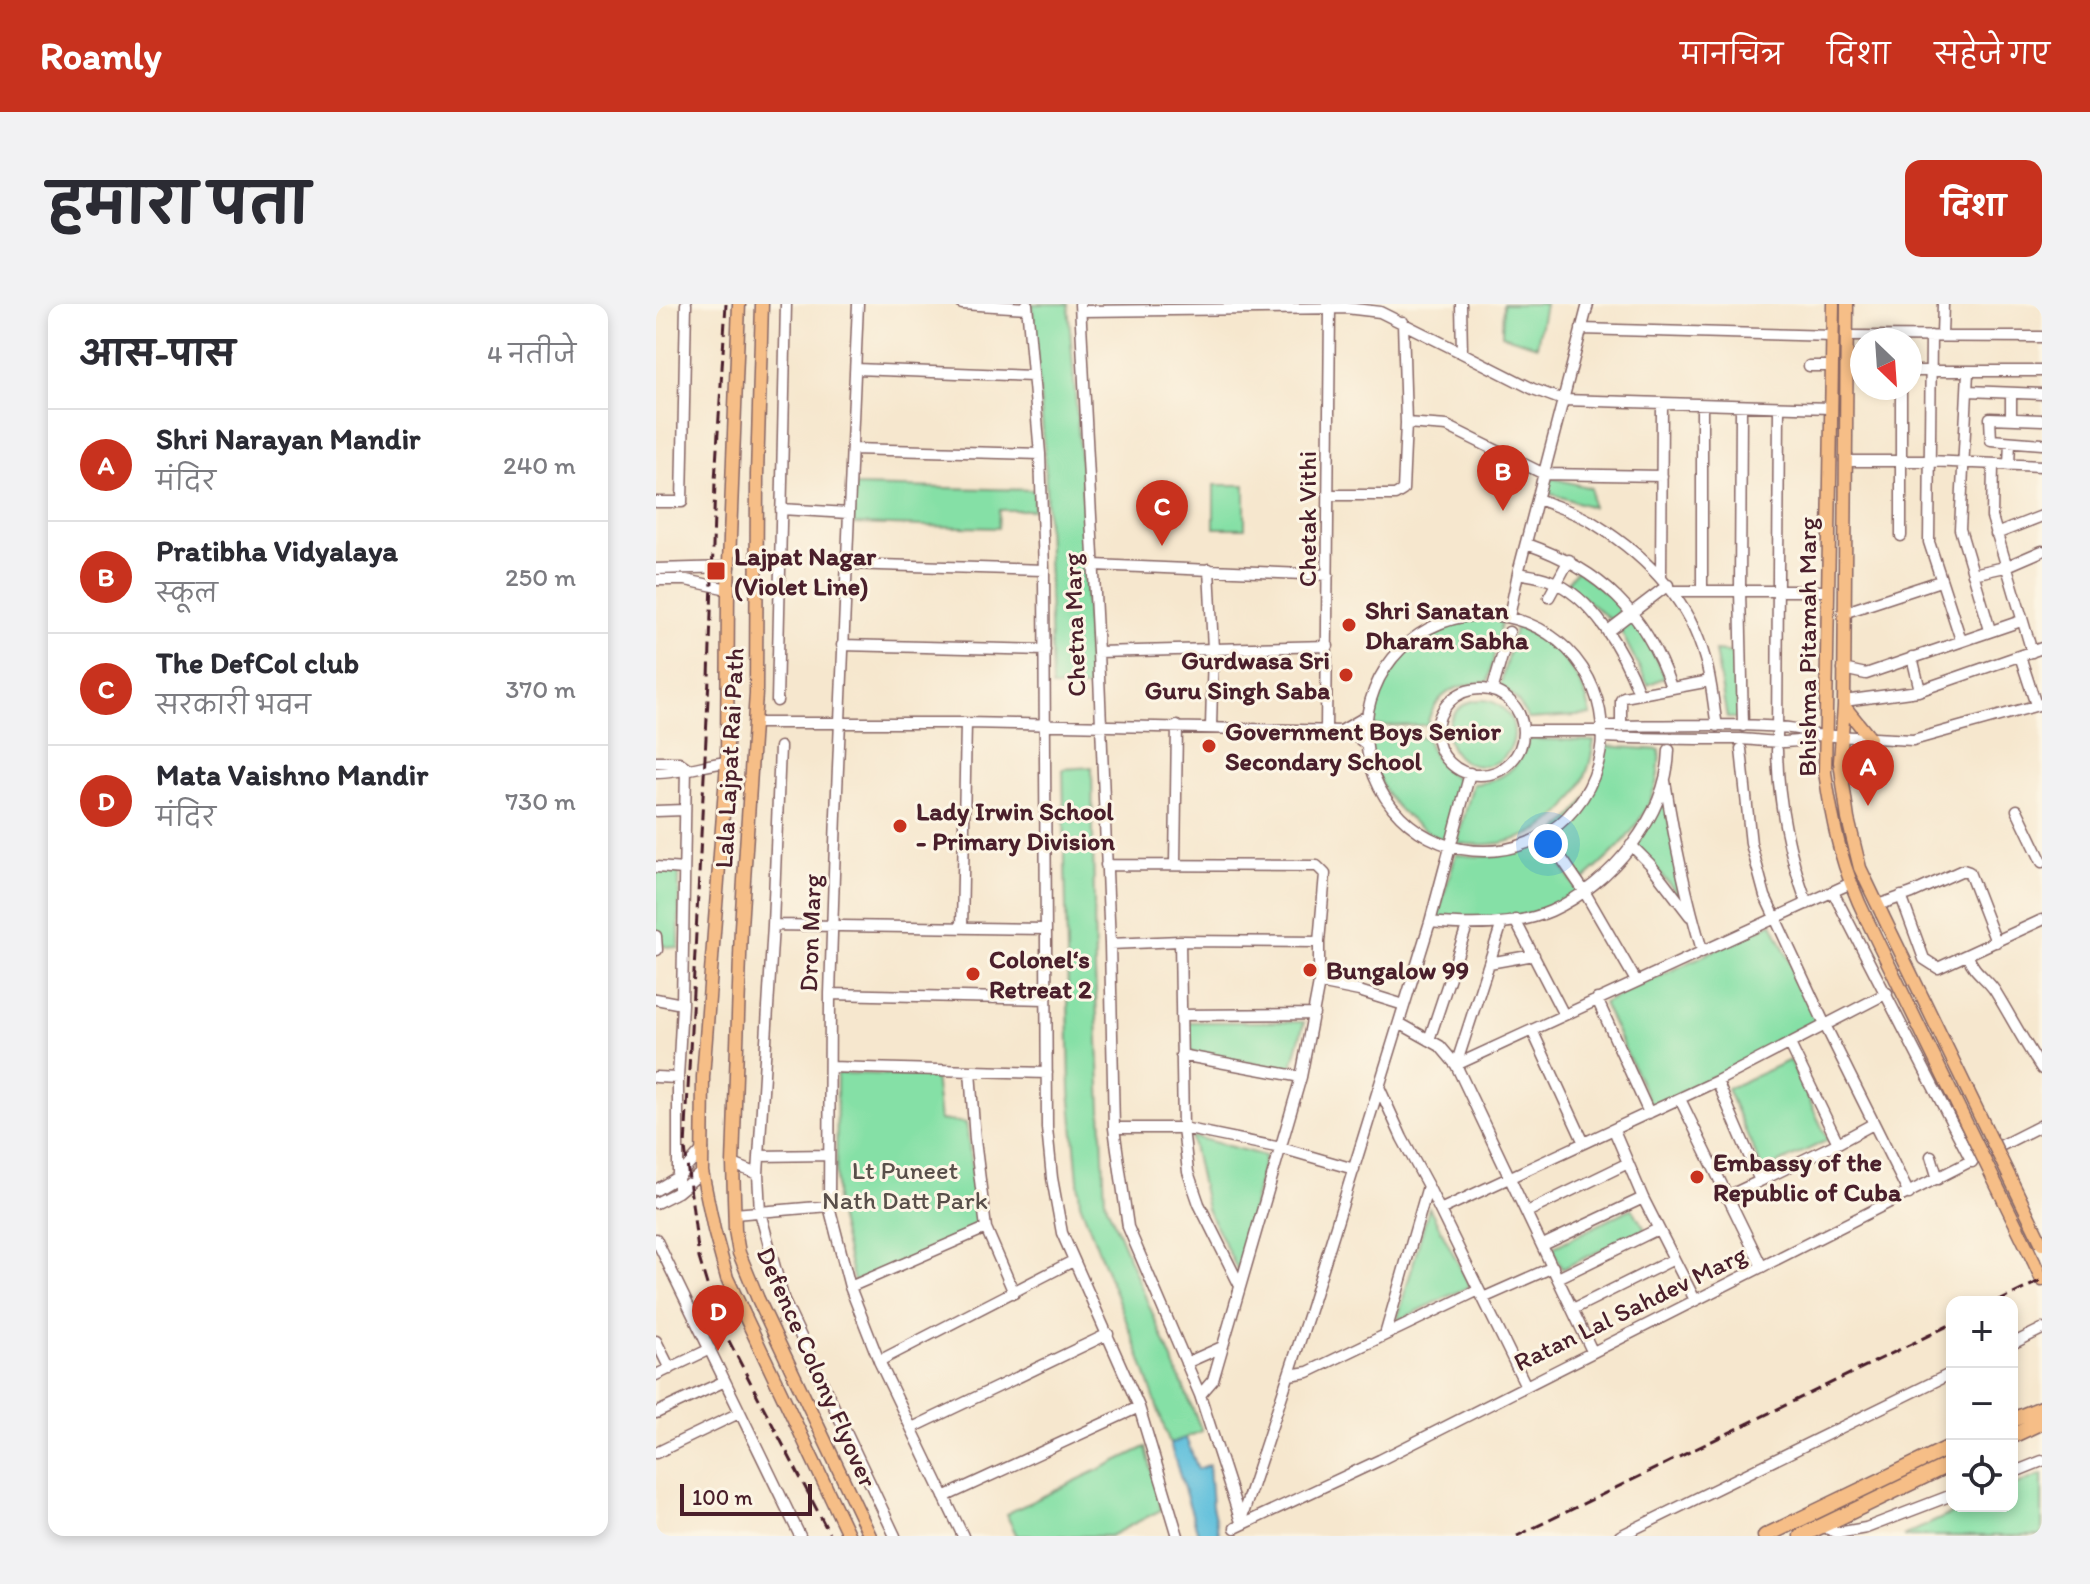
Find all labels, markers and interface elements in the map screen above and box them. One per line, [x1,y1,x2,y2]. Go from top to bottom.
text: Roamly [40,33,162,79]
text: मानचित्र [1680,37,1783,71]
text: दिशा [1827,37,1891,71]
text: सहेजे गए [1935,37,2050,71]
button: दिशा [1905,160,2042,257]
text: हमारा पता [48,170,309,237]
north arrow [1850,328,1922,400]
text: आस-पास [80,333,235,374]
text: 4 नतीजे [487,338,576,370]
text: Shri Narayan Mandir [156,420,420,457]
pin: B [1477,445,1529,511]
text: A [98,449,114,481]
text: 240 m [503,449,576,481]
street label: Chetak Vithi [1291,451,1323,587]
text: मंदिर [156,465,216,497]
pin: C [1136,480,1188,546]
street label: Bhishma Pitamah Marg [1791,517,1823,777]
text: Pratibha Vidyalaya [156,532,398,569]
place label: Lajpat Nagar (Violet Line) [734,540,877,602]
street label: Chetna Marg [1055,552,1092,697]
marker: Lajpat Nagar (Violet Line) [705,560,727,582]
text: B [98,561,114,593]
text: 250 m [505,561,576,593]
text: स्कूल [156,577,218,609]
place label: Shri Sanatan Dharam Sabha [1365,594,1529,656]
marker: Shri Sanatan Dharam Sabha [1340,616,1358,634]
text: The DefCol club [156,644,359,681]
place label: Gurdwasa Sri Guru Singh Saba [1145,644,1330,706]
street label: Lala Lajpat Rai Path [707,647,751,869]
marker: Gurdwasa Sri Guru Singh Saba [1337,666,1355,684]
text: C [98,673,114,705]
text: 370 m [505,673,576,705]
text: सरकारी भवन [156,689,311,721]
place label: Government Boys Senior Secondary School [1225,715,1501,777]
marker: Government Boys Senior Secondary School [1200,737,1218,755]
pin: A [1842,740,1894,806]
text: Mata Vaishno Mandir [156,756,428,793]
text: D [97,785,115,817]
text: 730 m [505,785,576,817]
place label: Lady Irwin School - Primary Division [916,795,1115,857]
text: मंदिर [156,801,216,833]
marker: Lady Irwin School - Primary Division [891,817,909,835]
your location [1528,824,1568,864]
street label: Dron Marg [792,873,828,993]
place label: Colonel‘s Retreat 2 [989,943,1092,1005]
place label: Bungalow 99 [1326,954,1469,986]
marker: Bungalow 99 [1301,961,1319,979]
marker: Colonel‘s Retreat 2 [964,965,982,983]
place label: Embassy of the Republic of Cuba [1713,1146,1902,1208]
park label: Lt Puneet Nath Datt Park [822,1154,988,1216]
marker: Embassy of the Republic of Cuba [1688,1168,1706,1186]
street label: Ratan Lal Sahdev Marg [1508,1237,1752,1378]
street label: Defence Colony Flyover [750,1242,885,1493]
pin: D [692,1285,744,1351]
map controls [1946,1296,2018,1512]
button: + [1946,1296,2018,1368]
button: − [1946,1368,2018,1440]
button: locate [1946,1440,2018,1512]
scale bar [680,1480,812,1516]
text: 100 m [692,1484,753,1511]

